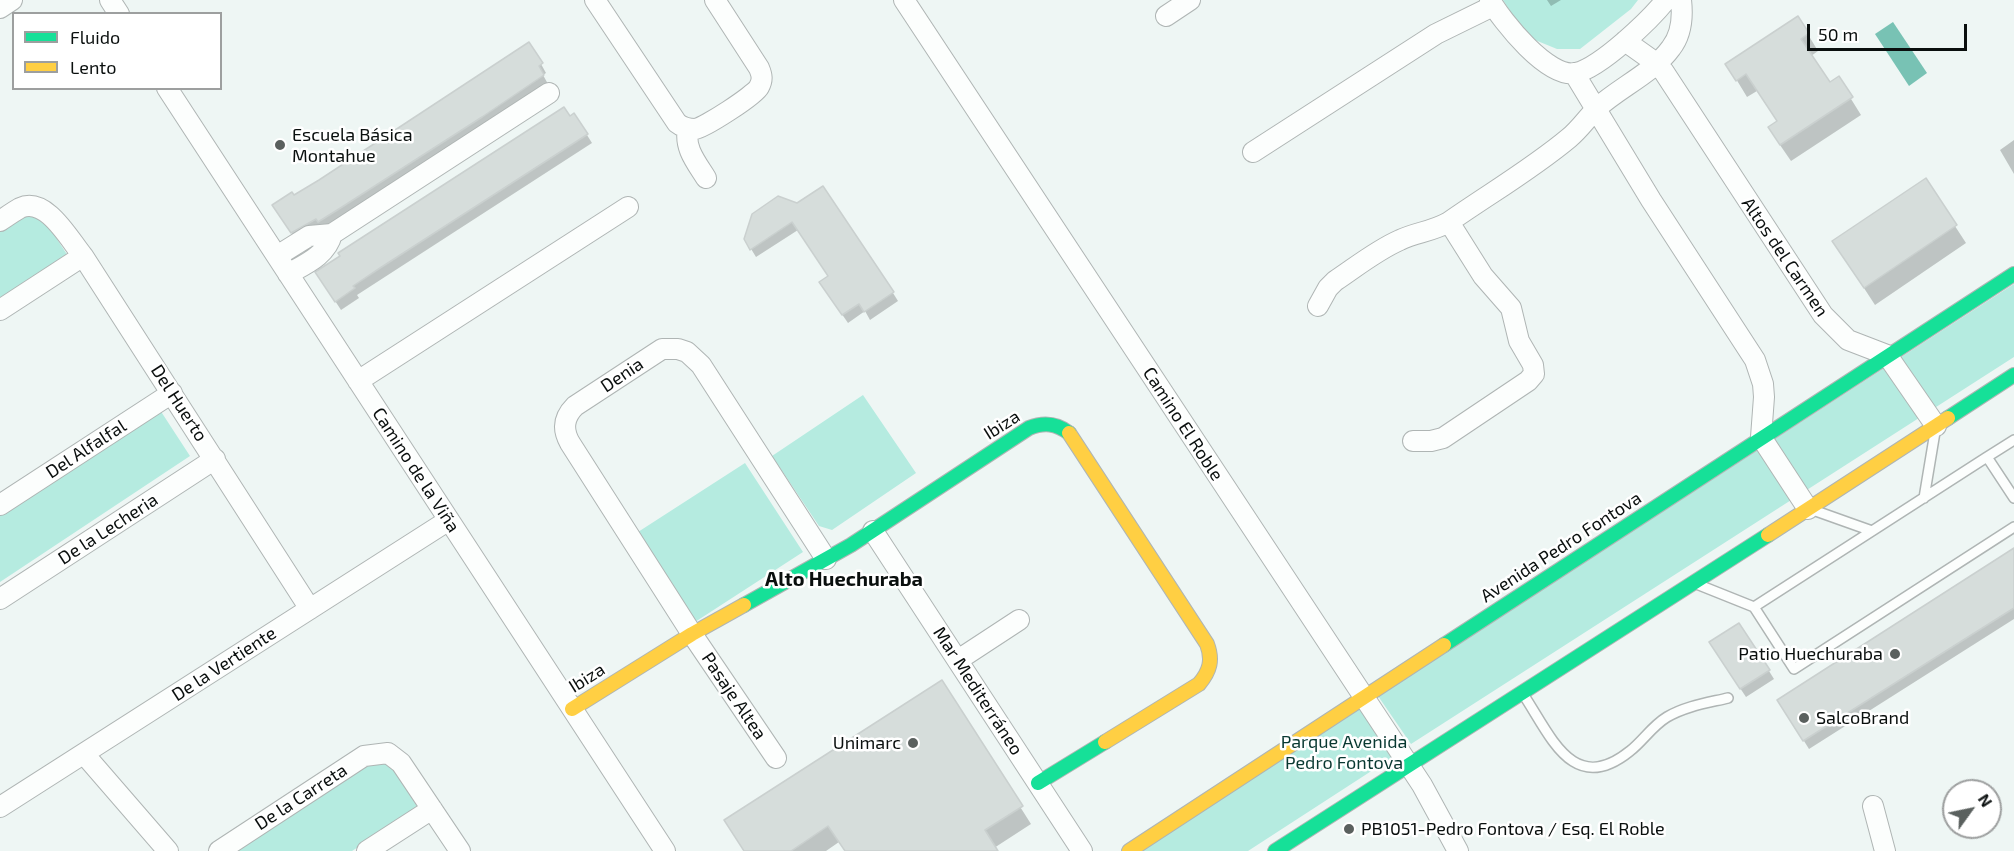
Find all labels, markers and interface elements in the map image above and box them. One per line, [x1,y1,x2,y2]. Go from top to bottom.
legend [12,12,222,90]
scale bar [1810,12,1970,50]
text: 50 m [1818,23,1858,45]
text: Fluido [70,26,120,48]
text: Lento [70,56,116,78]
place label: Escuela Básica Montahue [292,124,413,166]
marker: Escuela Básica Montahue [273,138,287,152]
street label: Altos del Carmen [1737,193,1833,321]
street label: Denia [597,353,647,397]
street label: Del Huerto [146,361,212,445]
street label: Camino El Roble [1138,363,1228,485]
street label: Camino de la Viña [368,404,464,536]
street label: Ibiza [980,406,1024,444]
street label: Del Alfalfal [42,415,130,483]
street label: Avenida Pedro Fontova [1477,487,1645,607]
street label: De la Lecheria [54,489,162,569]
district label: Alto Huechuraba [765,567,923,591]
street label: De la Vertiente [168,622,280,706]
street label: Mar Mediterráneo [929,623,1027,759]
place label: Patio Huechuraba [1738,643,1883,665]
marker: Patio Huechuraba [1888,647,1902,661]
street label: Pasaje Altea [697,648,771,744]
street label: Ibiza [565,659,609,697]
place label: SalcoBrand [1816,707,1909,729]
marker: SalcoBrand [1797,711,1811,725]
park label: Parque Avenida Pedro Fontova [1281,731,1407,774]
place label: Unimarc [833,732,901,754]
marker: Unimarc [906,736,920,750]
street label: De la Carreta [251,759,351,835]
north arrow [1942,779,2002,839]
text: N [1975,790,1997,810]
place label: PB1051-Pedro Fontova / Esq. El Roble [1361,818,1665,840]
marker: PB1051-Pedro Fontova / Esq. El Roble [1342,822,1356,836]

